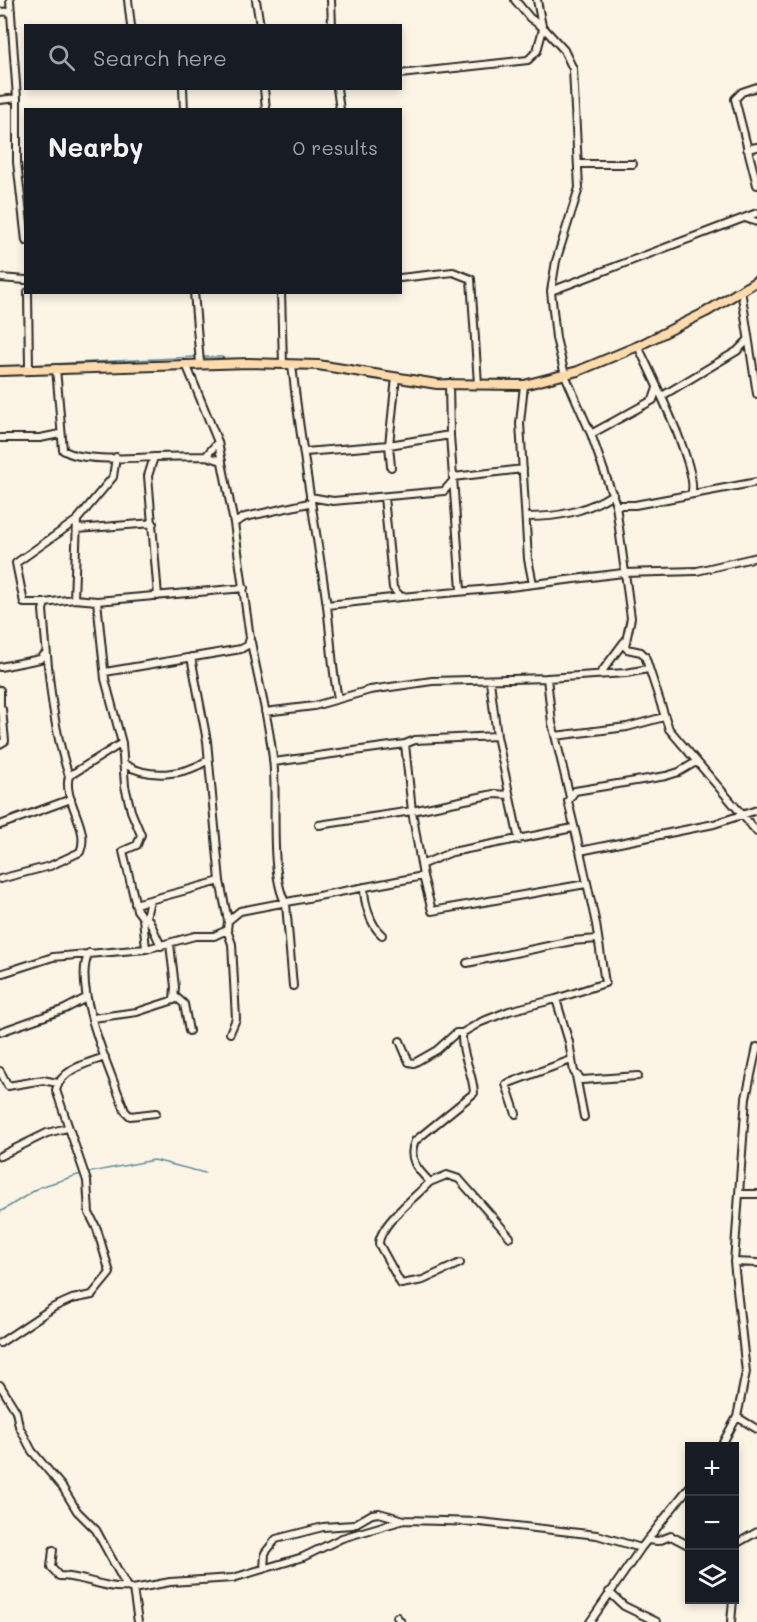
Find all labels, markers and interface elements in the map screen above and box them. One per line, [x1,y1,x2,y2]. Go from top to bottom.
search box [24,24,402,90]
icon: search [45,41,78,74]
text: Search here [93,43,227,72]
text: Nearby [48,130,143,164]
text: 0 results [293,134,378,160]
map controls [685,1442,739,1604]
button: + [685,1442,739,1496]
button: − [685,1496,739,1550]
button: layers [685,1550,739,1604]

